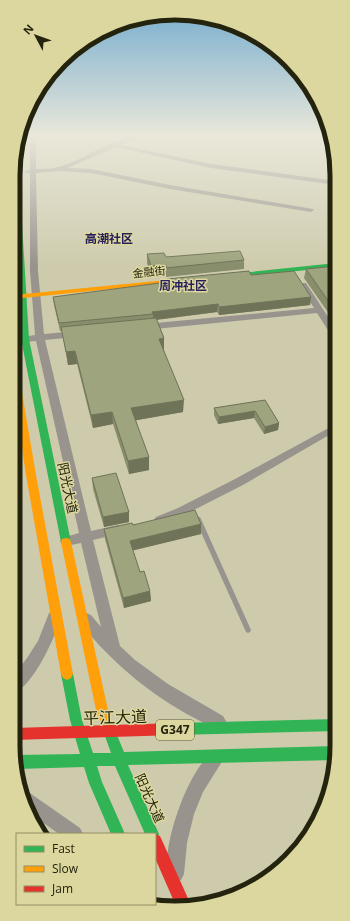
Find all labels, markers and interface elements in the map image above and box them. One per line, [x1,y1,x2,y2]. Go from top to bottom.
north arrow [16,16,56,56]
text: N [19,21,37,37]
district label: 高潮社区 [85,230,133,247]
street label: 金融街 [132,262,166,281]
district label: 周冲社区 [159,277,207,294]
street label: 阳光大道 [54,461,82,515]
street label: 平江大道 [83,705,147,729]
road number: G347 [156,720,194,740]
street label: 阳光大道 [131,771,169,825]
legend [16,833,156,905]
text: Fast [52,840,75,857]
text: Slow [52,860,79,877]
text: Jam [51,880,73,897]

